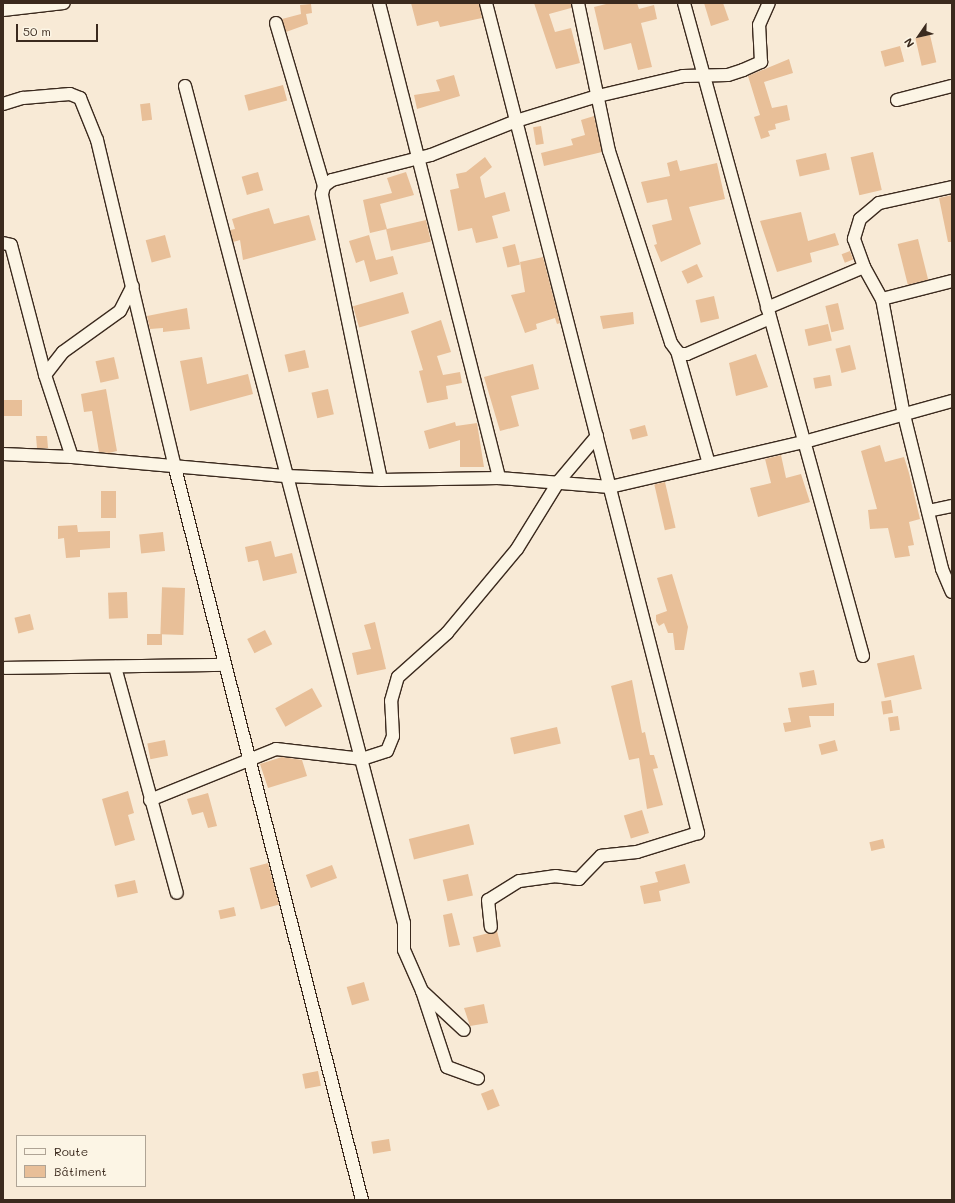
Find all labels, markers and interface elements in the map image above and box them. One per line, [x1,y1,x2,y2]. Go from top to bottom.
scale bar [18,16,100,42]
north arrow [899,16,939,56]
text: 50 m [23,23,51,39]
text: N [900,35,917,51]
legend [16,1135,146,1187]
text: Route [54,1143,88,1159]
text: Bâtiment [54,1163,107,1179]

